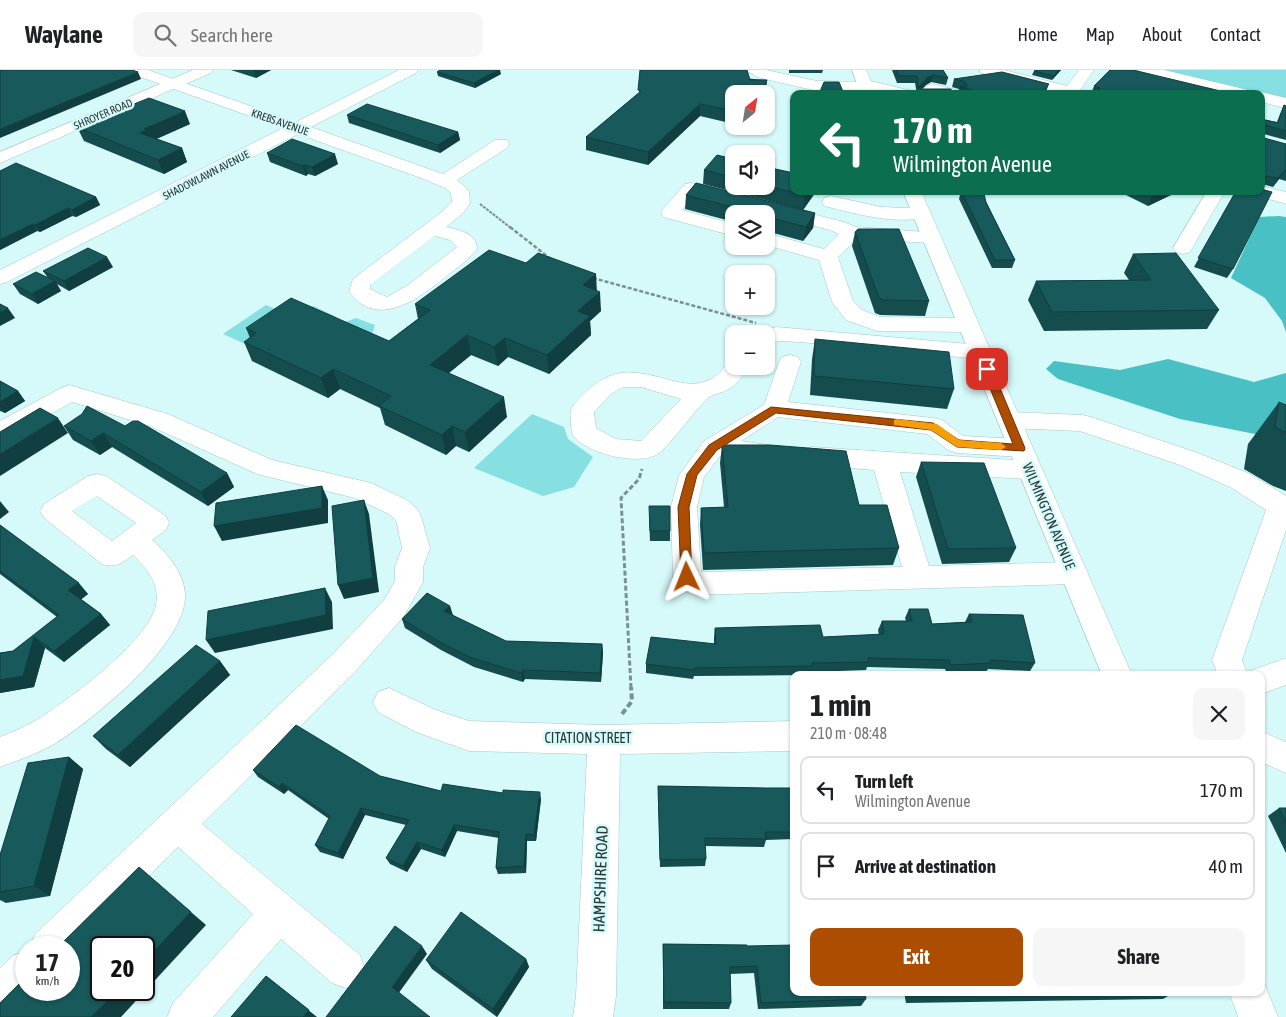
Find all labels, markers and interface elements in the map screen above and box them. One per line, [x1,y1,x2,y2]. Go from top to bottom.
search box [133,12,483,57]
text: Waylane [25,21,103,48]
icon: search [151,21,179,49]
text: Search here [191,24,273,46]
text: Home [1018,24,1058,45]
text: Map [1086,24,1115,45]
text: About [1143,24,1182,45]
text: Contact [1210,24,1261,45]
north arrow [725,85,775,135]
map controls [725,85,775,375]
street label: SHROYER ROAD [72,96,134,132]
street label: KREBS AVENUE [250,107,311,138]
icon: left [810,110,875,175]
text: 170 m [893,110,972,150]
button: sound [725,145,775,195]
street label: SHADOWLAWN AVENUE [161,148,251,202]
text: Wilmington Avenue [893,151,1052,177]
button: layers [725,205,775,255]
button: + [725,265,775,315]
button: − [725,325,775,375]
pin [966,348,1008,390]
icon: arrive [973,355,1001,383]
street label: WILMINGTON AVENUE [1019,460,1079,572]
position arrow [660,550,712,602]
text: 1 min [810,688,871,722]
button: close [1193,688,1245,740]
text: 210 m · 08:48 [810,724,887,742]
street label: CITATION STREET [545,730,631,746]
text: Turn left [855,770,913,792]
icon: left [812,776,840,804]
text: 170 m [1200,779,1243,801]
text: Wilmington Avenue [855,792,971,810]
street label: HAMPSHIRE ROAD [589,825,611,933]
icon: arrive [812,852,840,880]
text: Arrive at destination [855,855,996,877]
text: 40 m [1209,855,1243,877]
button: Exit [810,928,1023,986]
button: Share [1033,928,1245,986]
speed limit sign: 20 [90,936,155,1001]
text: 17 [36,948,59,976]
text: km/h [36,974,59,988]

